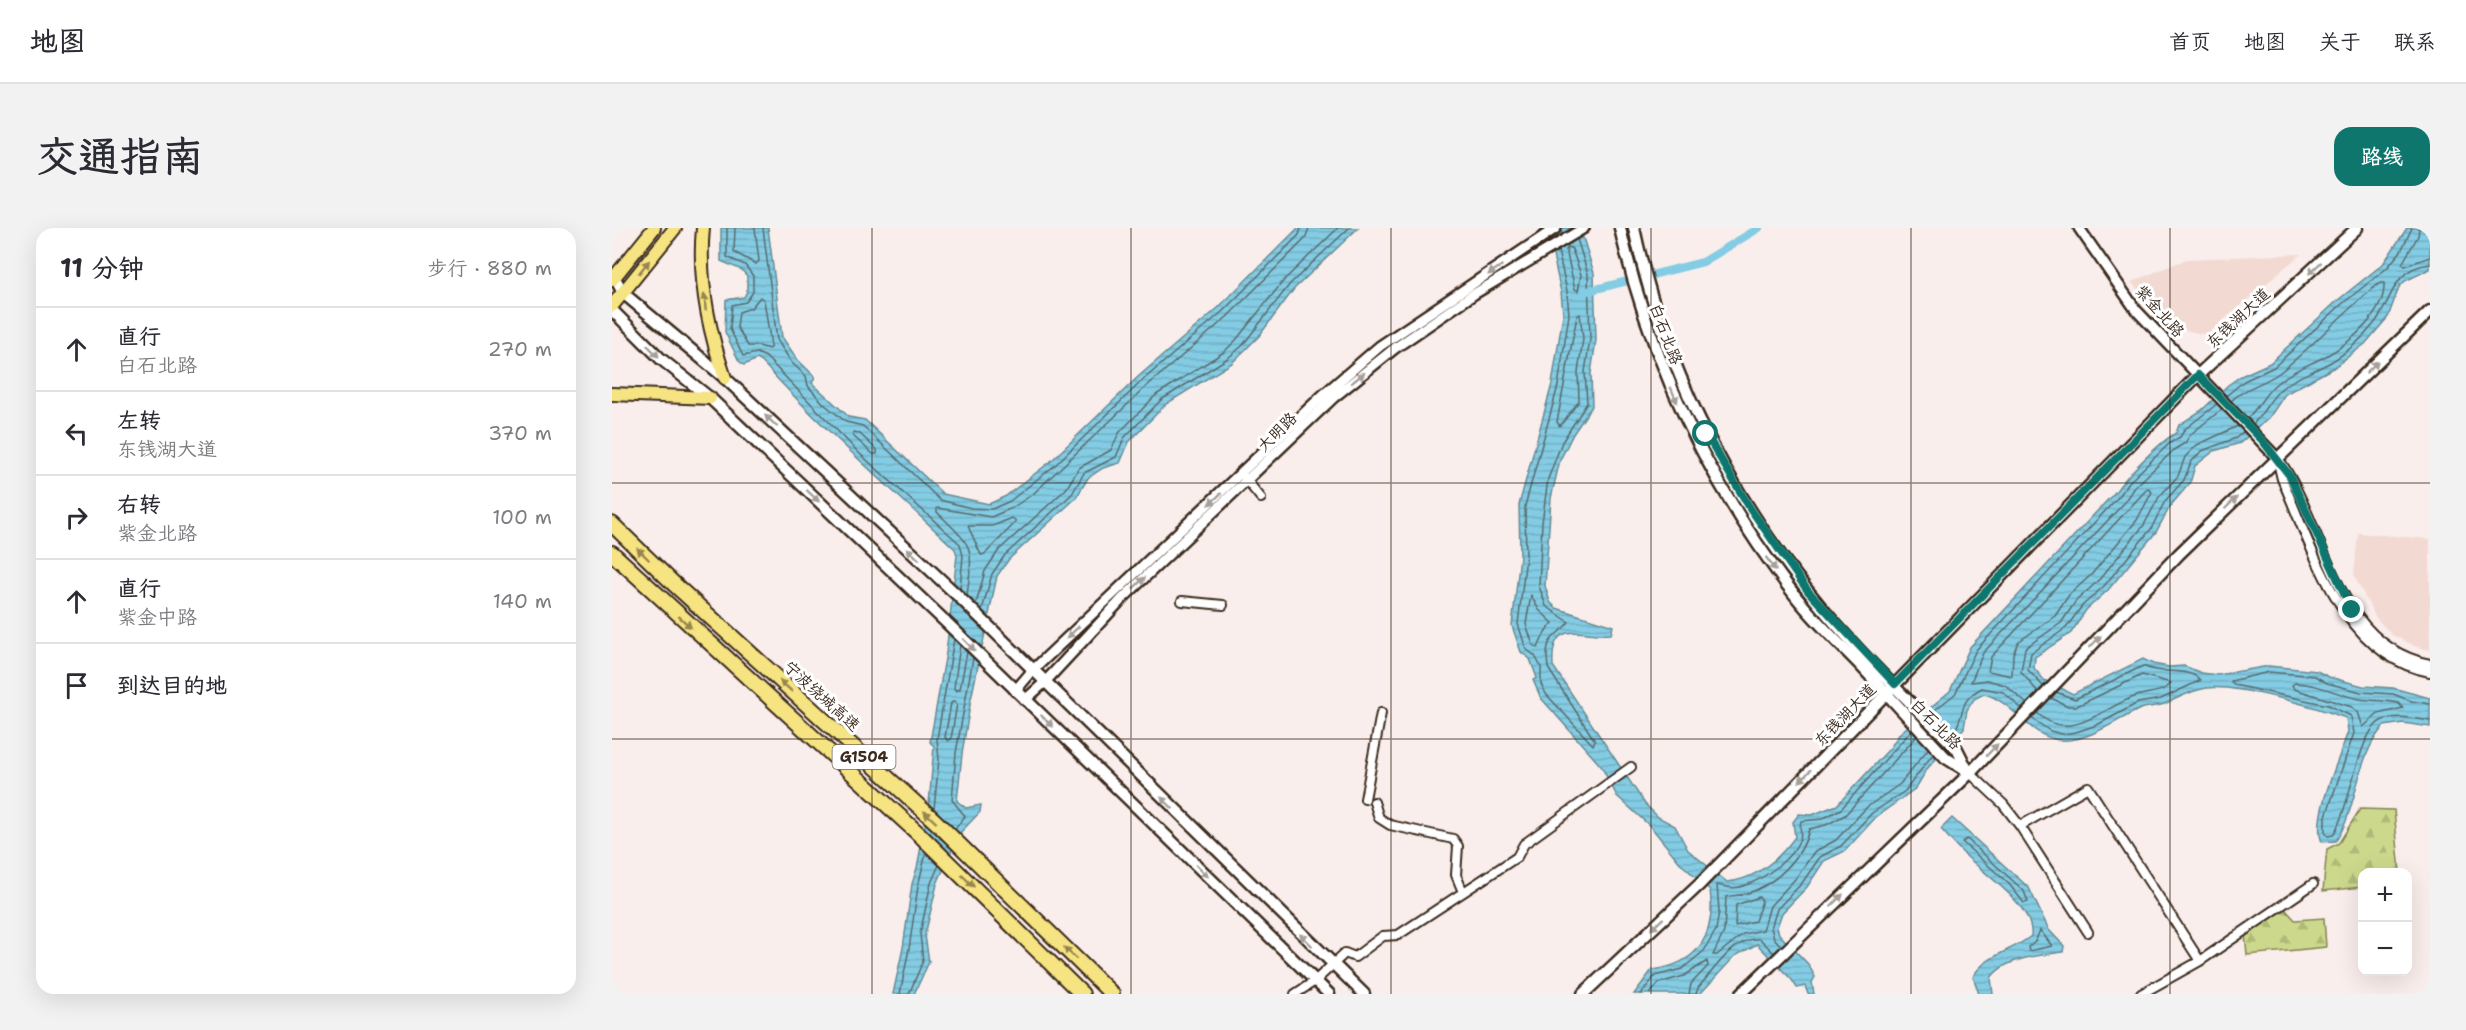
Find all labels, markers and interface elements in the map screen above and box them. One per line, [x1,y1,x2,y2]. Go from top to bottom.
text: 地图 [30,22,86,60]
text: 首页 [2169,28,2211,56]
text: 地图 [2244,28,2286,56]
text: 关于 [2319,28,2361,56]
text: 联系 [2394,28,2436,56]
button: 路线 [2334,127,2430,186]
text: 交通指南 [36,128,204,184]
text: 11 分钟 [60,250,144,285]
text: 步行 · 880 m [428,255,552,281]
one-way arrow [637,259,650,275]
one-way arrow [2307,261,2322,275]
one-way arrow [1487,264,1503,275]
street label: 紫金北路 [2131,280,2189,342]
street label: 东钱湖大道 [2202,283,2274,353]
one-way arrow [700,292,710,311]
street label: 白石北路 [1645,300,1687,368]
text: 直行 [117,322,161,351]
icon: ahead [60,333,93,366]
text: 270 m [488,336,552,362]
one-way arrow [646,344,660,358]
text: 白石北路 [117,352,197,378]
one-way arrow [2364,360,2379,374]
one-way arrow [1350,371,1366,384]
one-way arrow [1670,386,1679,404]
text: 左转 [117,406,161,435]
street label: 大明路 [1253,408,1301,456]
one-way arrow [764,414,779,428]
icon: left [60,417,93,450]
text: 370 m [488,420,552,446]
route start [1692,420,1718,446]
text: 东钱湖大道 [117,436,217,462]
one-way arrow [806,489,820,503]
text: 右转 [117,490,161,519]
one-way arrow [1208,492,1223,506]
one-way arrow [2224,496,2238,510]
icon: right [60,501,93,534]
text: 100 m [492,504,552,530]
text: 紫金北路 [117,520,197,546]
one-way arrow [636,547,650,561]
one-way arrow [907,548,921,562]
one-way arrow [1765,556,1777,571]
text: 直行 [117,574,161,603]
one-way arrow [1132,577,1146,591]
icon: ahead [60,585,93,618]
text: 140 m [493,588,552,614]
route end [2338,596,2364,622]
text: 紫金中路 [117,604,197,630]
one-way arrow [677,615,692,628]
one-way arrow [1066,625,1080,639]
one-way arrow [2088,634,2102,649]
one-way arrow [962,638,976,653]
street label: 宁波绕城高速 [779,656,865,736]
icon: arrive [60,669,93,702]
text: 到达目的地 [117,671,227,700]
street label: 东钱湖大道 [1810,679,1880,751]
one-way arrow [779,680,794,693]
street label: 白石北路 [1906,694,1966,754]
one-way arrow [1039,714,1054,728]
one-way arrow [1985,742,1999,757]
road number: G1504 [832,745,896,769]
one-way arrow [1799,769,1813,783]
one-way arrow [1159,796,1174,810]
one-way arrow [923,810,938,824]
one-way arrow [1195,864,1209,878]
map controls [2358,868,2412,976]
button: + [2358,868,2412,922]
one-way arrow [960,874,974,888]
one-way arrow [1830,894,1844,908]
one-way arrow [1650,917,1665,930]
button: − [2358,922,2412,976]
one-way arrow [1300,933,1314,947]
one-way arrow [1062,946,1077,960]

